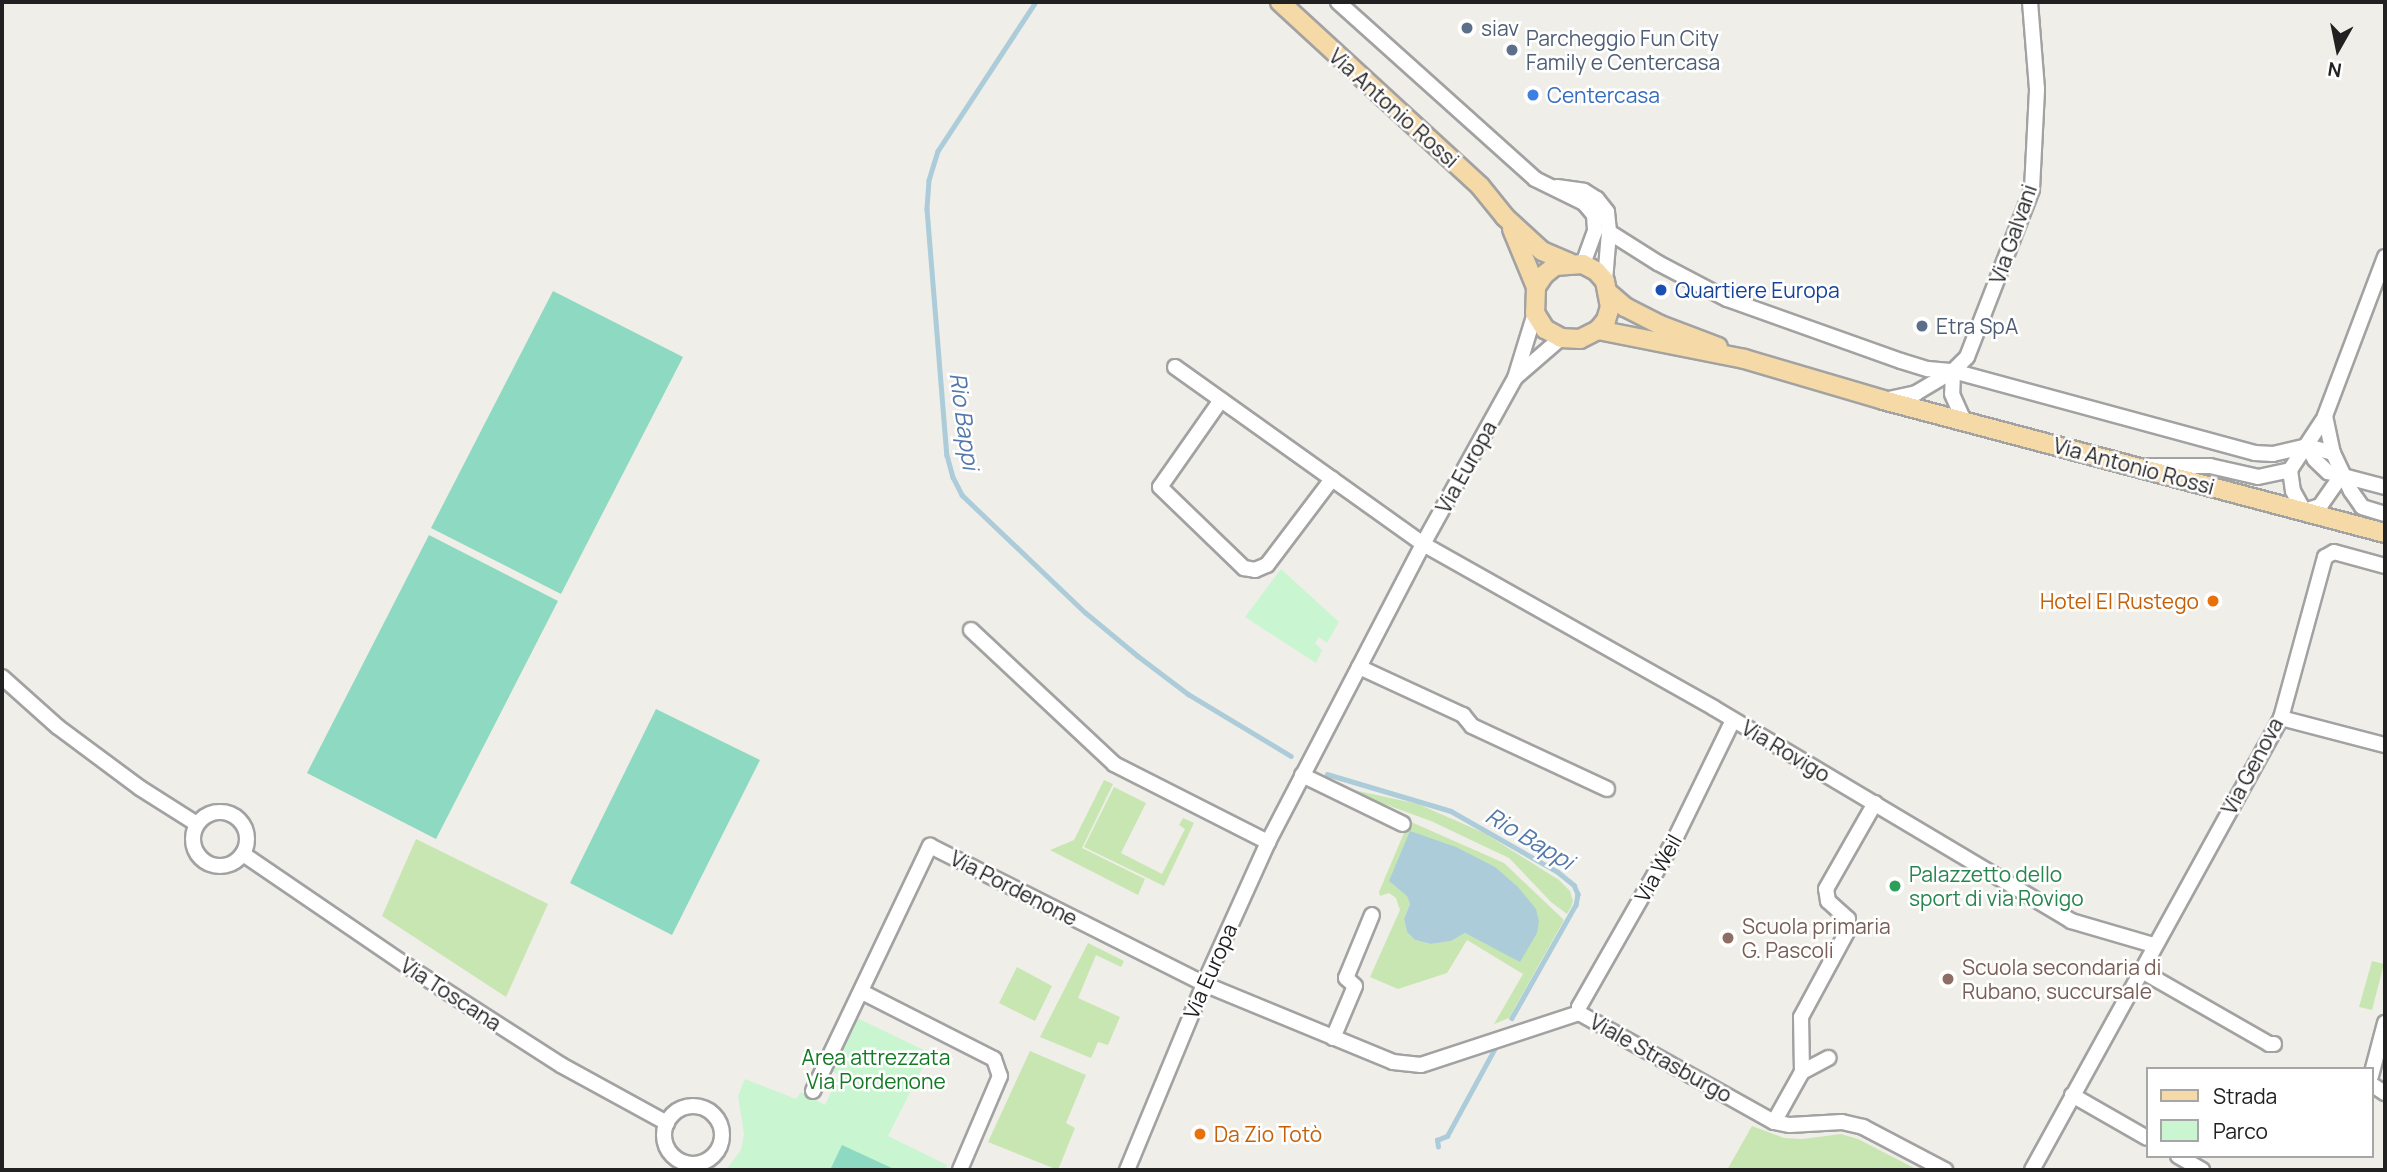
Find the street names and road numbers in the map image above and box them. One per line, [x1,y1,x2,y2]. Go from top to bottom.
street label: Via Antonio Rossi [1324,43,1464,173]
street label: Via Galvani [1984,181,2042,287]
street label: Via Europa [1430,417,1502,517]
street label: Via Antonio Rossi [2051,432,2217,500]
street label: Via Genova [2216,713,2288,819]
street label: Via Rovigo [1737,715,1835,787]
street label: Via Weil [1629,830,1687,906]
street label: Via Pordenone [946,845,1082,931]
street label: Via Europa [1178,920,1242,1022]
street label: Via Toscana [396,952,506,1036]
street label: Viale Strasburgo [1586,1009,1736,1107]

